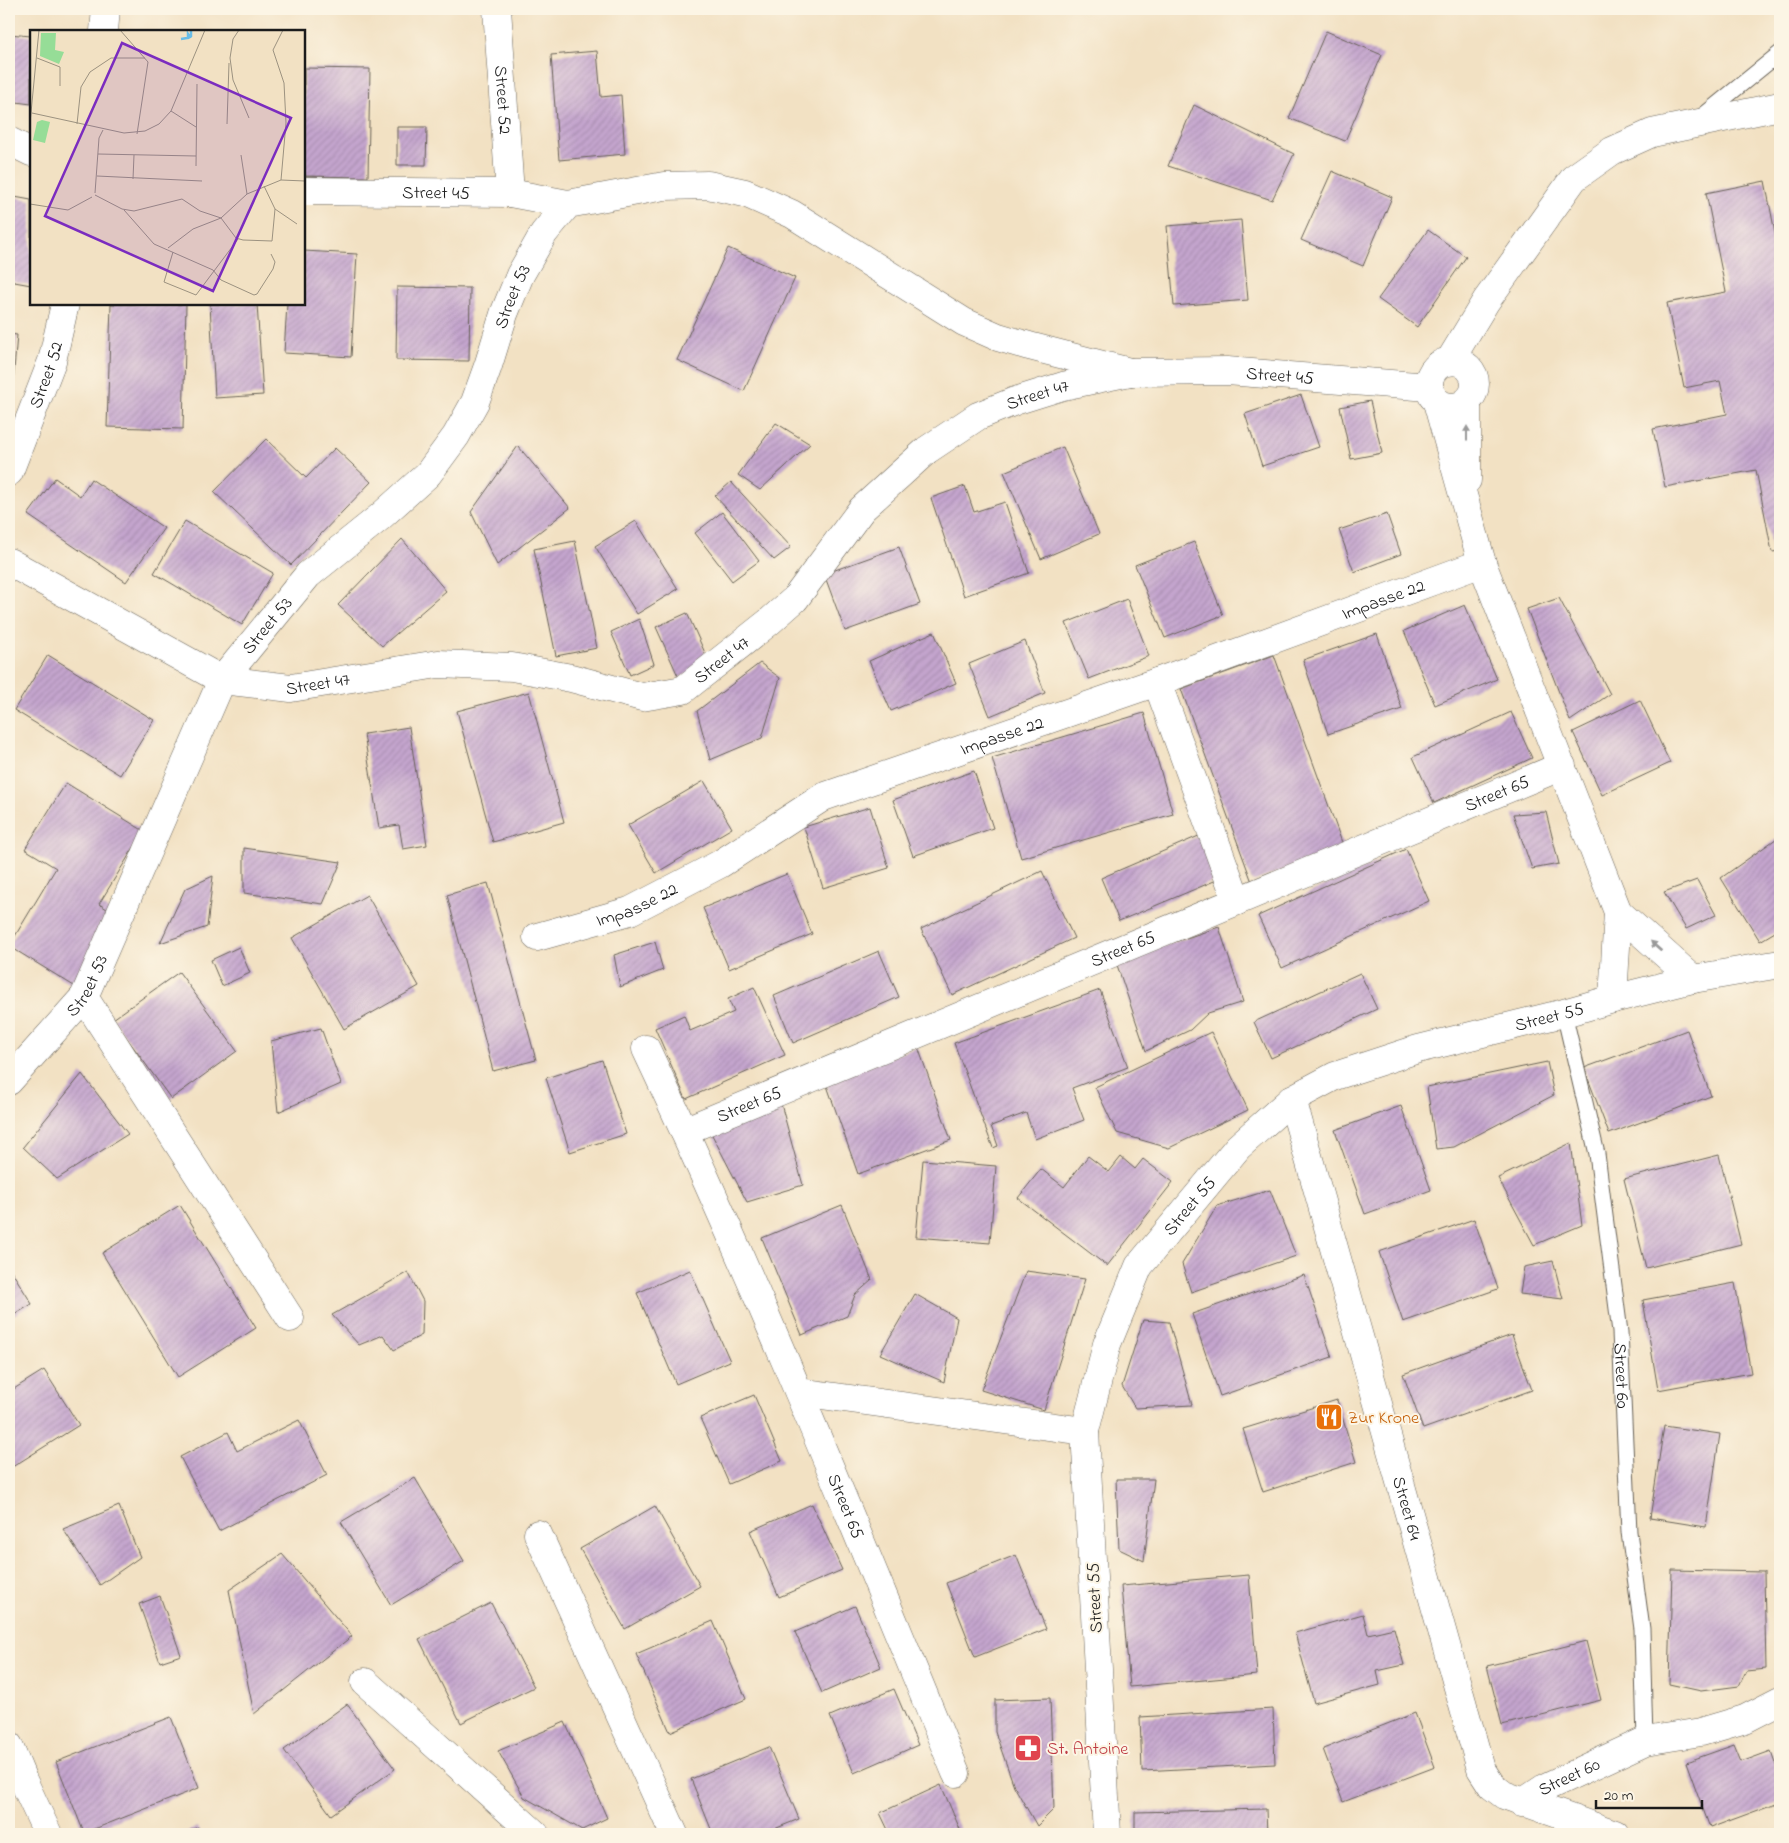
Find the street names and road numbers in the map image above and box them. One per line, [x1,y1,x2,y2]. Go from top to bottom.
street label: Street 52 [486,64,517,135]
street label: Street 45 [402,181,470,208]
street label: Street 53 [489,260,538,332]
street label: Street 52 [24,339,71,413]
street label: Street 45 [1245,362,1315,393]
street label: Street 47 [1003,374,1072,418]
street label: Impasse 22 [1339,574,1429,628]
street label: Street 53 [237,592,300,661]
street label: Street 47 [689,631,757,692]
street label: Street 47 [284,667,353,704]
street label: Impasse 22 [957,711,1048,764]
street label: Street 65 [1461,770,1534,820]
street label: Impasse 22 [593,877,683,935]
street label: Street 65 [1087,925,1160,976]
street label: Street 53 [61,951,116,1024]
street label: Street 55 [1512,997,1587,1040]
street label: Street 65 [713,1081,786,1131]
street label: Street 55 [1158,1172,1223,1242]
street label: Street 60 [1606,1342,1634,1409]
street label: Street 65 [819,1470,869,1543]
street label: Street 64 [1384,1474,1427,1544]
street label: Street 55 [1081,1562,1111,1634]
street label: Street 60 [1534,1753,1605,1804]

